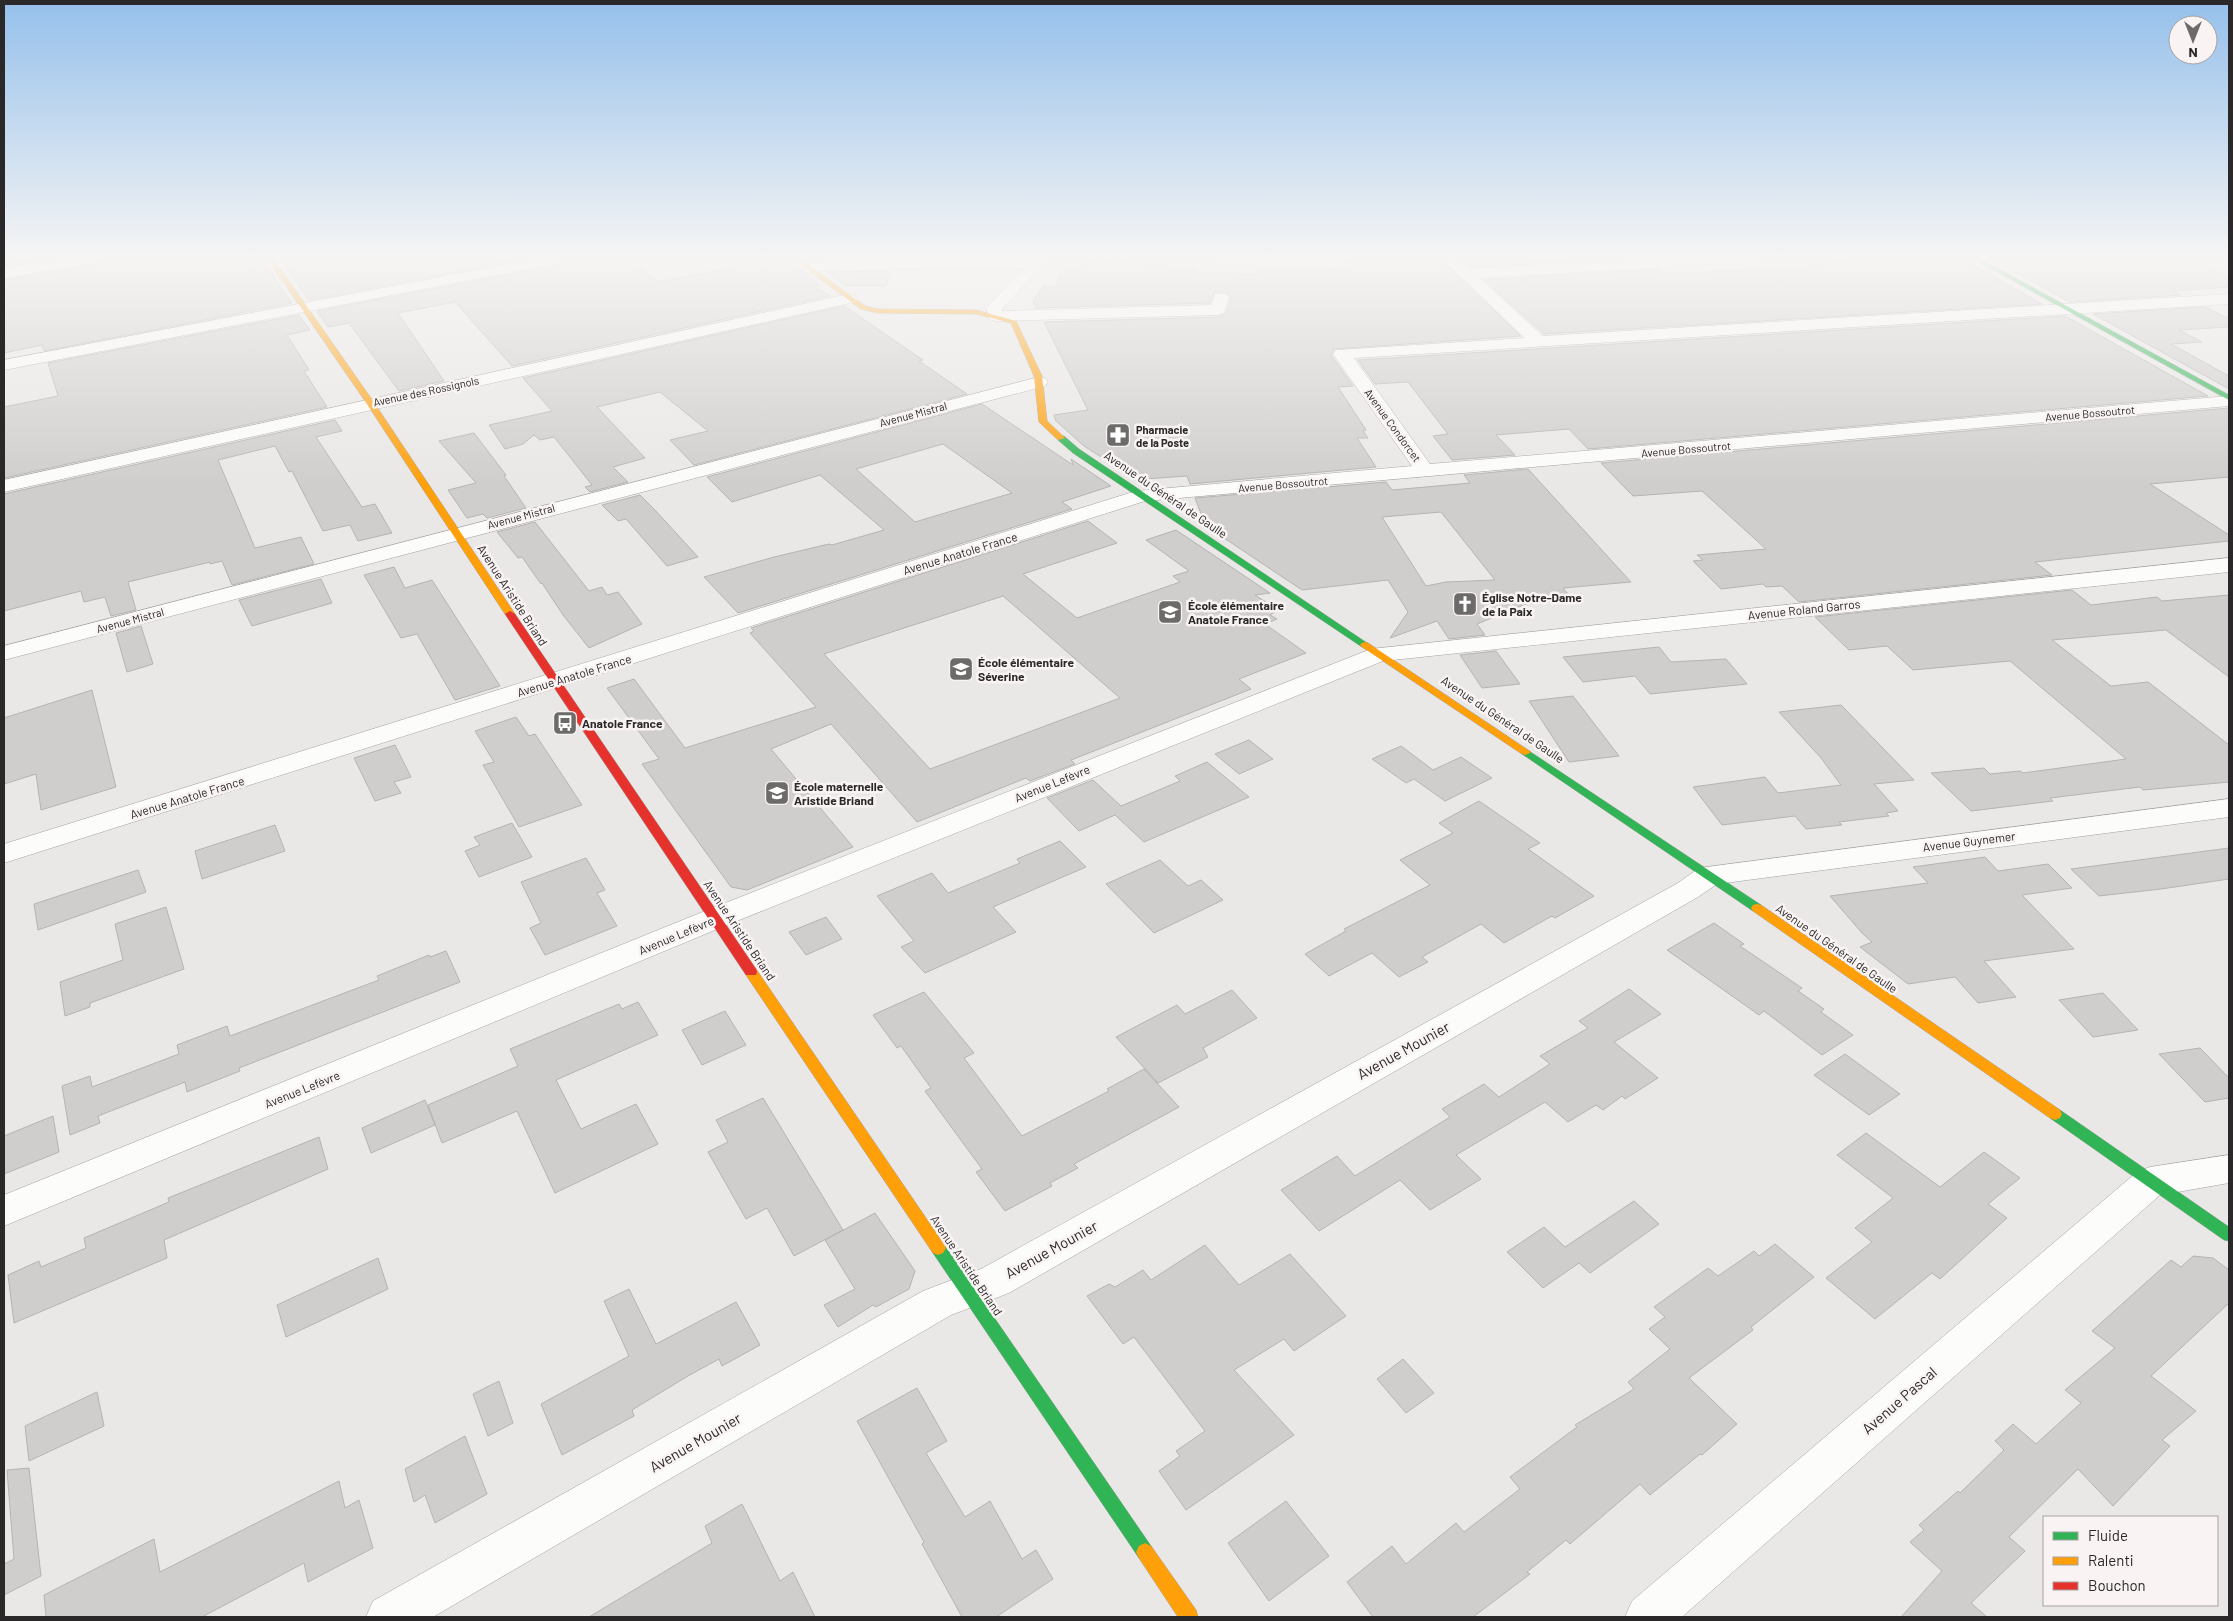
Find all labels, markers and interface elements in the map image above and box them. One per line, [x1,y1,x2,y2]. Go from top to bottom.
north arrow [2168,15,2218,65]
text: N [2188,45,2198,62]
street label: Avenue des Rossignols [372,373,480,409]
street label: Avenue Condorcet [1362,386,1424,464]
street label: Avenue Mistral [878,399,948,429]
street label: Avenue Bossoutrot [2044,403,2136,423]
pharmacy icon: Pharmacie de la Poste [1105,422,1131,448]
place label: Pharmacie de la Poste [1136,423,1189,449]
street label: Avenue Bossoutrot [1640,439,1732,459]
street label: Avenue du Général de Gaulle [1102,448,1230,540]
street label: Avenue Bossoutrot [1237,474,1329,494]
street label: Avenue Mistral [486,501,556,531]
street label: Avenue Anatole France [901,529,1019,577]
street label: Avenue Aristide Briand [475,542,551,648]
place label: Église Notre-Dame de la Paix [1482,590,1582,618]
church icon: Église Notre-Dame de la Paix [1452,591,1478,617]
street label: Avenue Roland Garros [1747,596,1861,622]
place label: École élémentaire Anatole France [1188,598,1284,626]
school or university icon: École élémentaire Anatole France [1157,599,1183,625]
street label: Avenue Mistral [95,605,165,635]
street label: Avenue Anatole France [515,651,633,699]
place label: École élémentaire Séverine [978,655,1074,683]
school or university icon: École élémentaire Séverine [948,656,974,682]
street label: Avenue du Général de Gaulle [1439,673,1567,765]
bus stop icon: Anatole France [552,710,578,736]
place label: Anatole France [582,716,663,730]
street label: Avenue Lefèvre [1012,762,1092,804]
street label: Avenue Anatole France [128,773,246,821]
place label: École maternelle Aristide Briand [794,779,884,807]
school or university icon: École maternelle Aristide Briand [764,780,790,806]
street label: Avenue Guynemer [1922,828,2017,854]
street label: Avenue Aristide Briand [701,877,779,983]
street label: Avenue du Général de Gaulle [1774,901,1900,995]
street label: Avenue Lefèvre [636,913,716,957]
street label: Avenue Mounier [1354,1017,1453,1083]
street label: Avenue Lefèvre [262,1068,342,1110]
street label: Avenue Aristide Briand [928,1212,1006,1318]
street label: Avenue Mounier [1002,1216,1101,1282]
street label: Avenue Pascal [1858,1363,1940,1437]
street label: Avenue Mounier [646,1408,745,1476]
legend [2043,1516,2218,1606]
text: Fluide [2088,1526,2128,1544]
text: Ralenti [2088,1551,2134,1569]
text: Bouchon [2088,1576,2146,1594]

